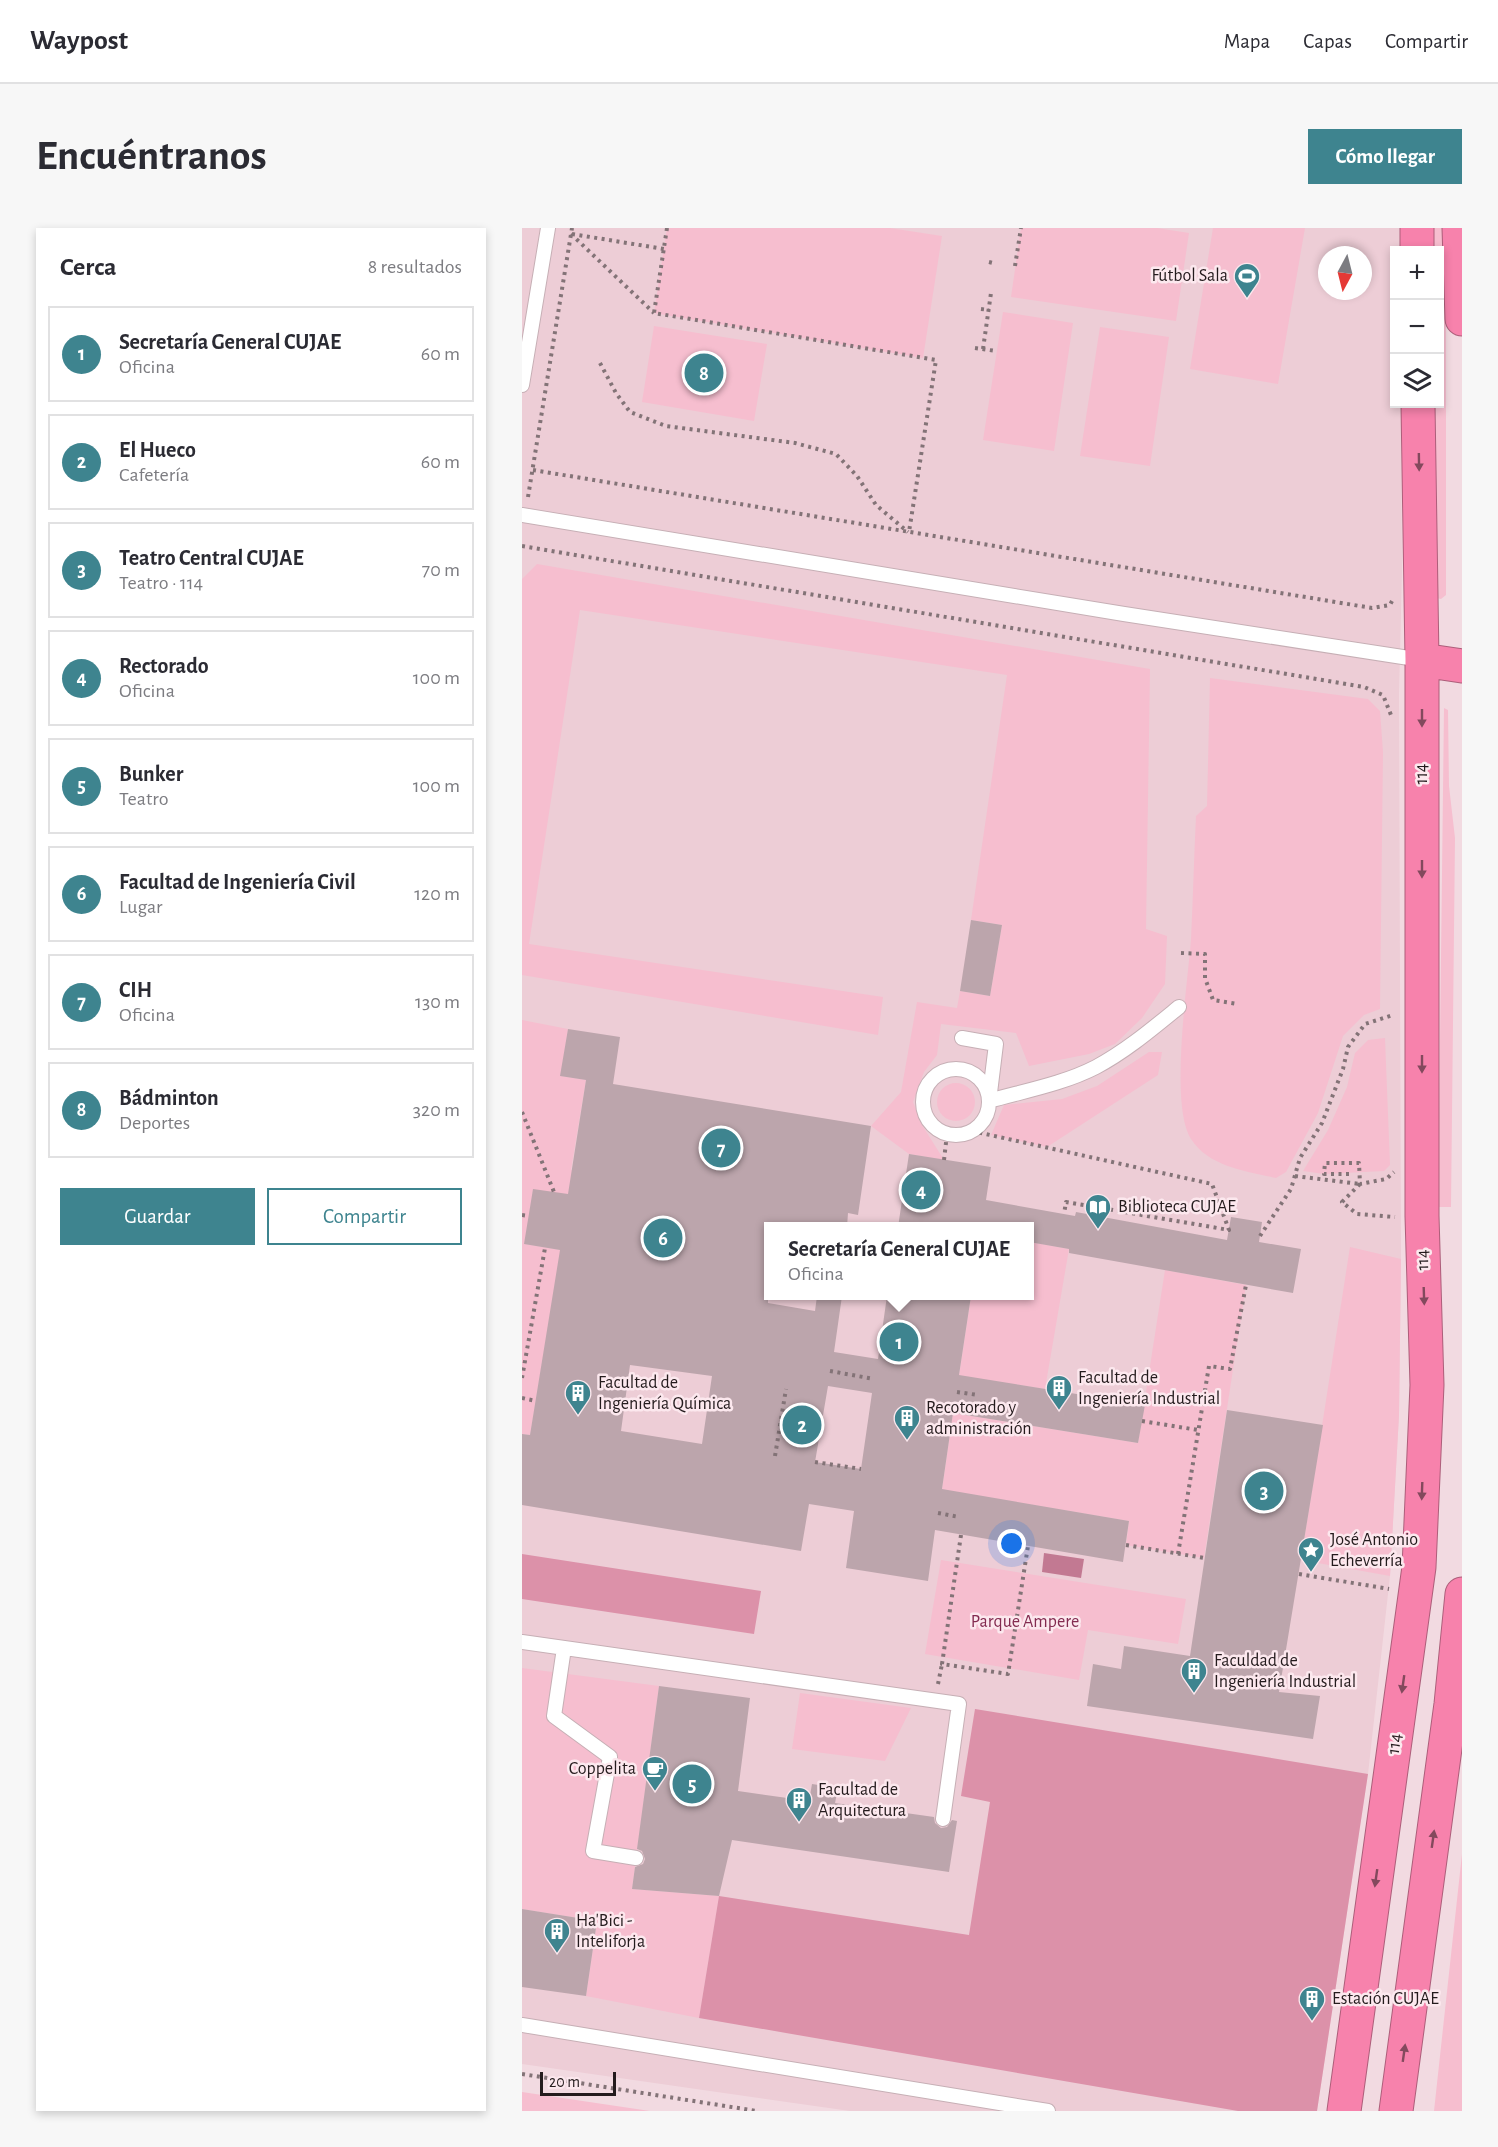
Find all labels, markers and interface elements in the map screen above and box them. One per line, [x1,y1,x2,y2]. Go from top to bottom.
text: Waypost [30,27,128,55]
text: Mapa [1224,31,1270,52]
text: Capas [1303,31,1352,52]
text: Compartir [1385,31,1468,52]
button: Cómo llegar [1308,129,1462,184]
text: Encuéntranos [36,135,267,177]
north arrow [1318,246,1372,300]
map controls [1390,246,1444,408]
button: + [1390,246,1444,300]
text: Cerca [60,254,117,280]
text: 8 resultados [368,257,462,277]
sports icon: Fútbol Sala [1232,261,1262,299]
place label: Fútbol Sala [1151,267,1228,285]
button: − [1390,300,1444,354]
text: Secretaría General CUJAE [119,331,341,353]
text: 1 [78,344,85,364]
text: 60 m [421,344,460,364]
pin: 8 [684,350,723,396]
button: layers [1390,354,1444,408]
text: Oficina [119,357,175,377]
text: El Hueco [119,439,196,461]
text: 2 [77,452,86,472]
text: 60 m [421,452,460,472]
one-way arrow [1414,452,1424,471]
text: Cafetería [119,465,189,485]
text: Teatro Central CUJAE [119,547,304,569]
text: 3 [77,560,86,580]
text: 70 m [422,560,460,580]
text: Teatro · 114 [119,573,203,593]
text: Rectorado [119,655,209,677]
text: 4 [76,668,87,688]
text: 100 m [413,668,460,688]
text: Oficina [119,681,175,701]
one-way arrow [1417,709,1427,728]
text: Bunker [119,763,183,785]
street label: 114 [1413,763,1431,785]
text: 5 [77,776,86,796]
text: 100 m [413,776,460,796]
text: Teatro [119,789,169,809]
one-way arrow [1417,859,1427,878]
text: Facultad de Ingeniería Civil [119,871,356,893]
text: 6 [77,884,86,904]
text: 120 m [414,884,460,904]
text: Lugar [119,897,162,917]
text: CIH [119,979,152,1001]
text: 7 [77,992,86,1012]
text: 130 m [415,992,460,1012]
text: Oficina [119,1005,175,1025]
one-way arrow [1417,1054,1427,1073]
text: Bádminton [119,1087,219,1109]
text: 8 [77,1100,86,1120]
text: 320 m [413,1100,460,1120]
text: Deportes [119,1113,190,1133]
pin: 7 [702,1126,740,1170]
pin: 4 [902,1168,940,1212]
button: Guardar [60,1188,255,1245]
button: Compartir [267,1188,462,1245]
library icon: Biblioteca CUJAE [1083,1192,1113,1230]
place label: Biblioteca CUJAE [1118,1198,1236,1216]
pin: 6 [644,1216,682,1260]
popup [764,1222,1034,1300]
text: Secretaría General CUJAE [788,1238,1010,1260]
street label: 114 [1414,1249,1432,1271]
text: Oficina [788,1264,844,1284]
one-way arrow [1419,1286,1429,1305]
pin: 1 [880,1320,919,1364]
place label: Facultad de Ingeniería Industrial [1078,1369,1220,1408]
building icon: Facultad de Ingeniería Industrial [1044,1373,1074,1411]
place label: Facultad de Ingeniería Química [598,1374,731,1413]
building icon: Facultad de Ingeniería Química [563,1378,593,1416]
place label: Recotorado y administración [926,1399,1032,1438]
pin: 2 [782,1402,822,1448]
building icon: Recotorado y administración [892,1403,922,1441]
pin: 3 [1244,1468,1284,1514]
one-way arrow [1418,1481,1427,1500]
your location [997,1529,1026,1558]
place label: José Antonio Echeverría [1330,1531,1418,1570]
place icon: José Antonio Echeverría [1296,1535,1326,1573]
park label: Parque Ampere [971,1613,1079,1631]
place label: Faculdad de Ingeniería Industrial [1214,1652,1356,1691]
building icon: Faculdad de Ingeniería Industrial [1179,1656,1209,1694]
one-way arrow [1399,1675,1408,1694]
street label: 114 [1385,1732,1405,1756]
cafe icon: Coppelita [640,1754,670,1792]
place label: Coppelita [569,1760,636,1778]
pin: 5 [672,1762,712,1806]
place label: Facultad de Arquitectura [818,1781,906,1820]
building icon: Facultad de Arquitectura [784,1785,814,1823]
one-way arrow [1428,1829,1437,1848]
one-way arrow [1372,1868,1381,1887]
place label: Ha'Bici - Inteliforja [576,1912,645,1951]
building icon: Ha'Bici - Inteliforja [542,1916,572,1954]
building icon: Estación CUJAE [1297,1984,1327,2022]
place label: Estación CUJAE [1332,1990,1439,2008]
one-way arrow [1400,2043,1409,2062]
scale bar [540,2069,616,2096]
text: 20 m [549,2074,580,2090]

